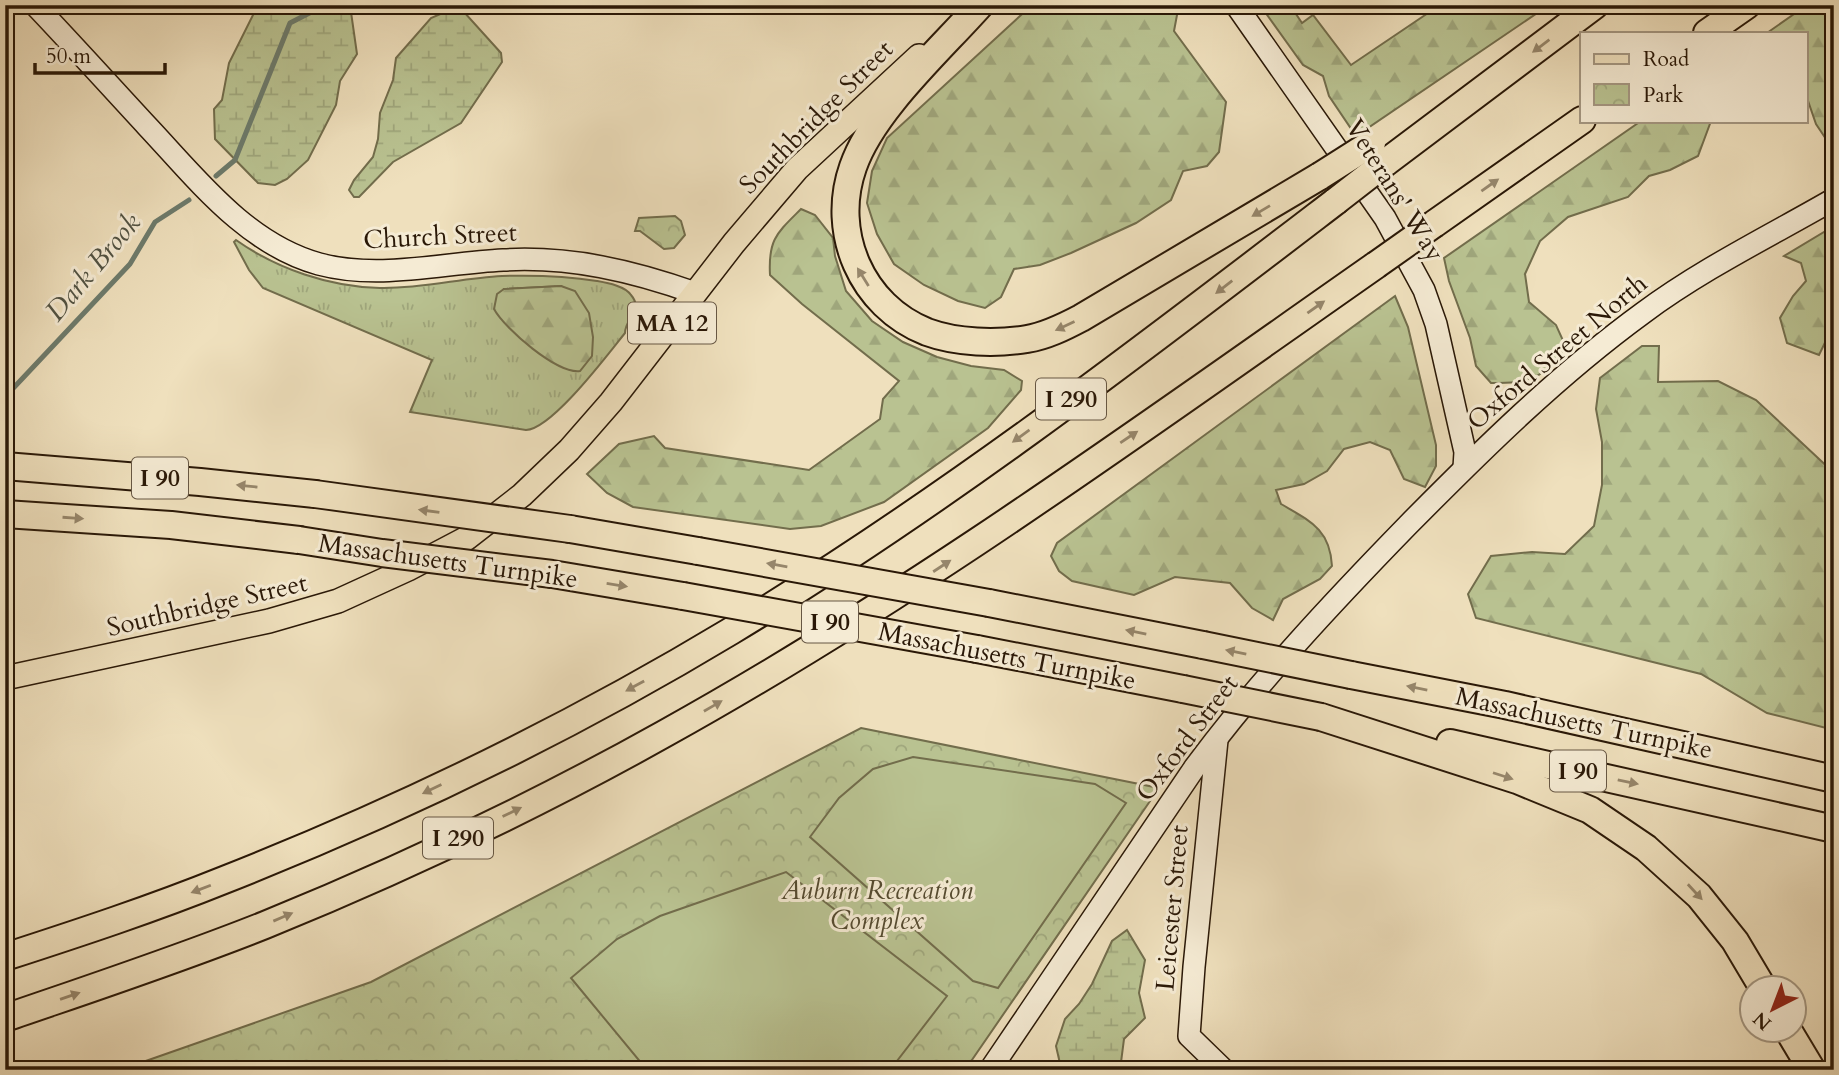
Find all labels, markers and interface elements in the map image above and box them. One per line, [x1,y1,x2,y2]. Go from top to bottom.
scale bar [35,32,164,76]
street label: Southbridge Street [731,32,901,202]
legend [1580,32,1808,122]
one-way arrow [1532,39,1550,54]
text: 50 m [46,42,91,71]
text: Road [1643,45,1689,74]
text: Park [1643,81,1684,110]
street label: Veterans' Way [1337,112,1453,268]
one-way arrow [1481,178,1499,192]
water label: Dark Brook [37,205,150,329]
one-way arrow [1252,205,1271,218]
street label: Church Street [362,215,518,257]
street label: Oxford Street North [1459,266,1655,438]
one-way arrow [856,267,869,286]
one-way arrow [1215,279,1233,294]
one-way arrow [1307,300,1325,314]
road number: MA 12 [628,302,716,344]
one-way arrow [1055,320,1075,332]
road number: I 290 [1036,378,1106,420]
one-way arrow [1012,429,1030,443]
one-way arrow [1120,430,1138,444]
road number: I 90 [132,458,188,499]
one-way arrow [236,481,258,492]
one-way arrow [418,506,440,517]
one-way arrow [63,513,85,524]
street label: Massachusetts Turnpike [316,525,580,597]
one-way arrow [766,559,788,570]
one-way arrow [932,559,951,572]
street label: Southbridge Street [104,565,310,645]
one-way arrow [606,580,628,591]
road number: I 90 [802,602,858,642]
street label: Massachusetts Turnpike [875,614,1139,698]
one-way arrow [1125,626,1147,637]
one-way arrow [1225,646,1247,657]
street label: Oxford Street [1128,667,1246,809]
street label: Massachusetts Turnpike [1452,679,1716,767]
one-way arrow [625,680,645,692]
one-way arrow [1406,683,1428,694]
one-way arrow [704,700,723,712]
road number: I 90 [1550,750,1606,792]
one-way arrow [1492,771,1513,782]
one-way arrow [1617,777,1639,788]
one-way arrow [422,784,443,795]
one-way arrow [502,807,522,818]
road number: I 290 [423,818,493,858]
street label: Leicester Street [1147,824,1197,992]
park label: Auburn Recreation Complex [780,873,973,938]
one-way arrow [1687,883,1703,901]
one-way arrow [191,884,212,895]
one-way arrow [273,911,293,923]
north arrow [1738,974,1808,1044]
one-way arrow [59,990,80,1001]
text: N [1747,1005,1777,1036]

